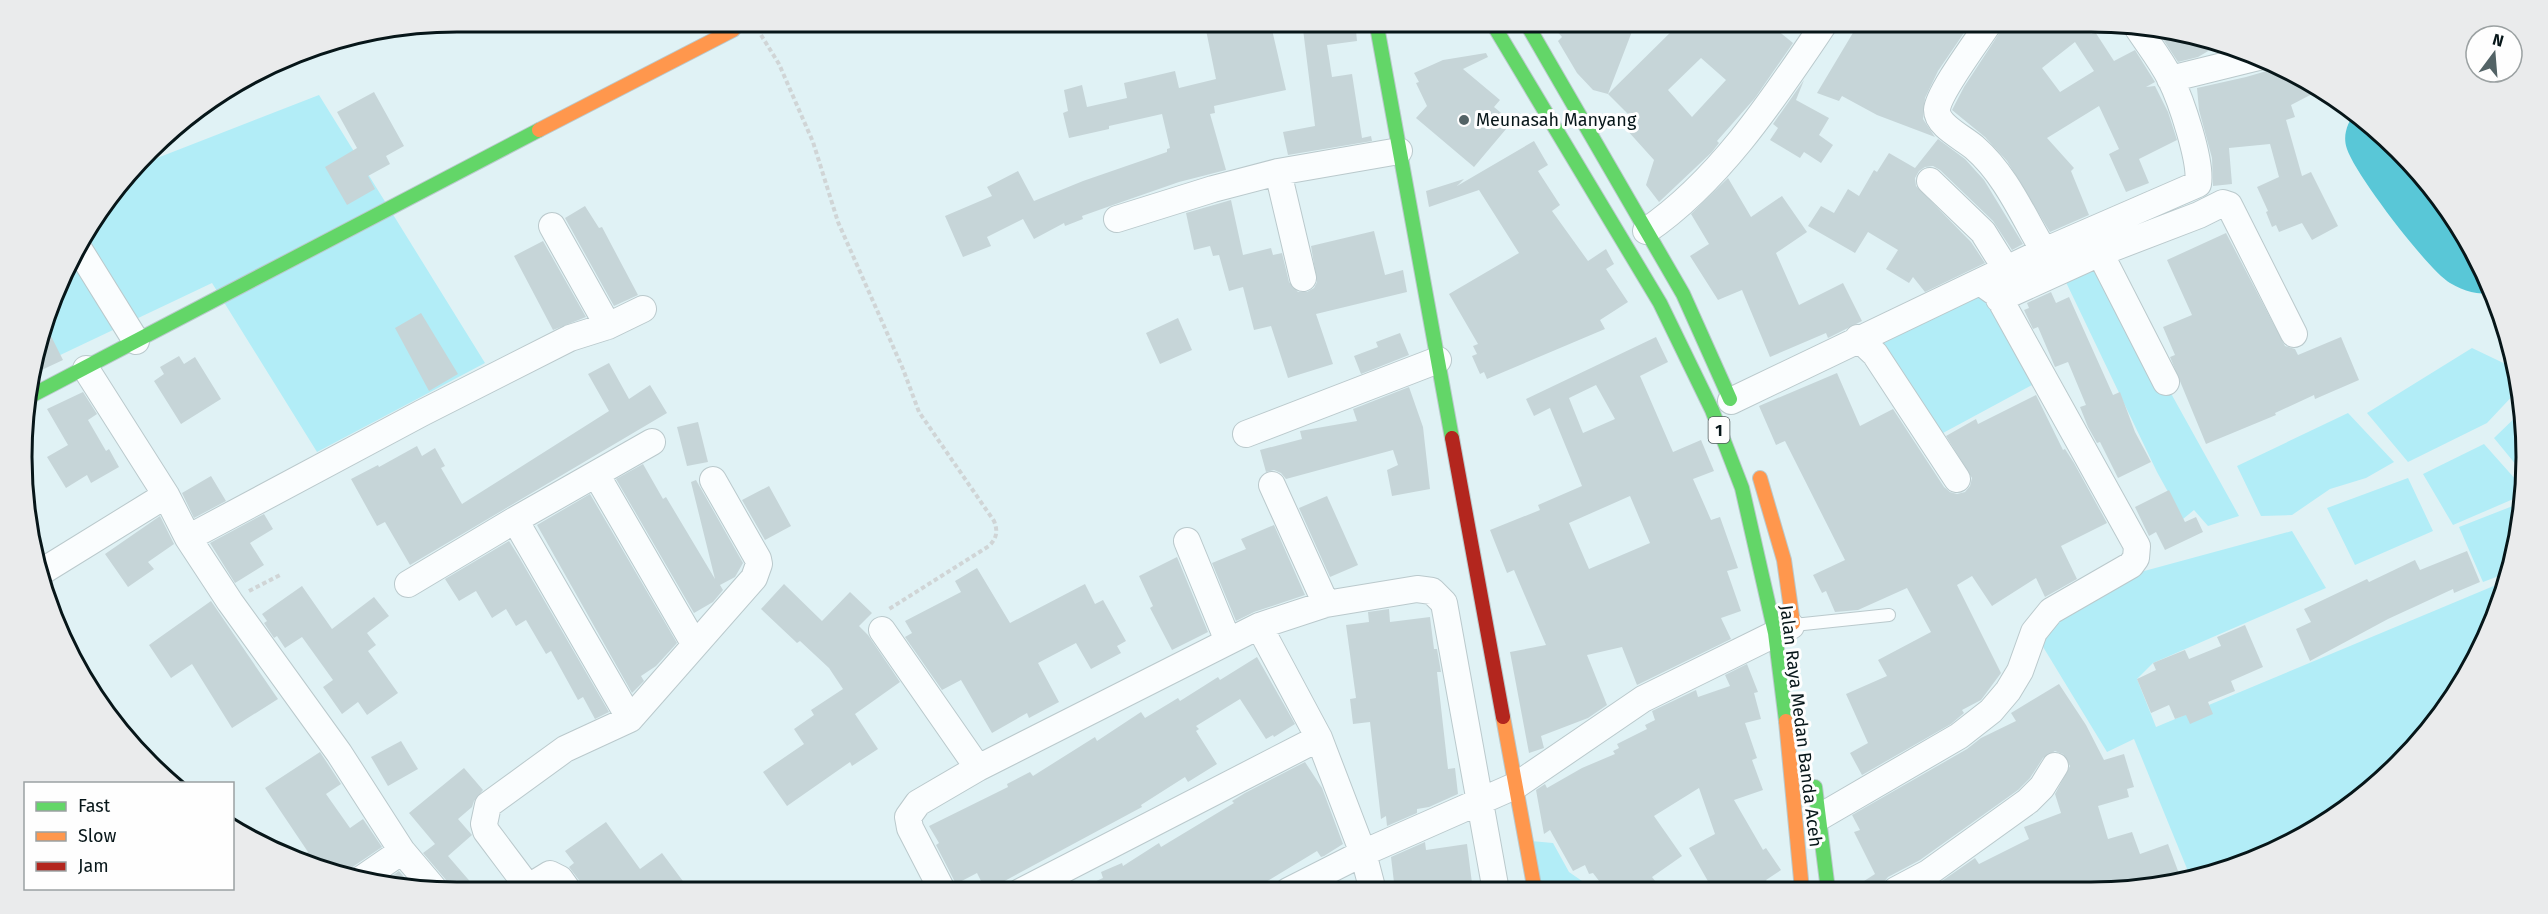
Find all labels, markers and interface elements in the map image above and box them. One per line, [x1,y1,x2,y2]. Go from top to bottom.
north arrow [2464,24,2524,84]
text: N [2490,29,2506,51]
place label: Meunasah Manyang [1476,109,1637,131]
marker: Meunasah Manyang [1457,113,1471,127]
road number: 1 [1708,417,1730,443]
street label: Jalan Raya Medan Banda Aceh [1775,604,1827,848]
legend [24,782,234,890]
text: Fast [78,795,111,817]
text: Slow [78,825,117,847]
text: Jam [78,855,109,877]

